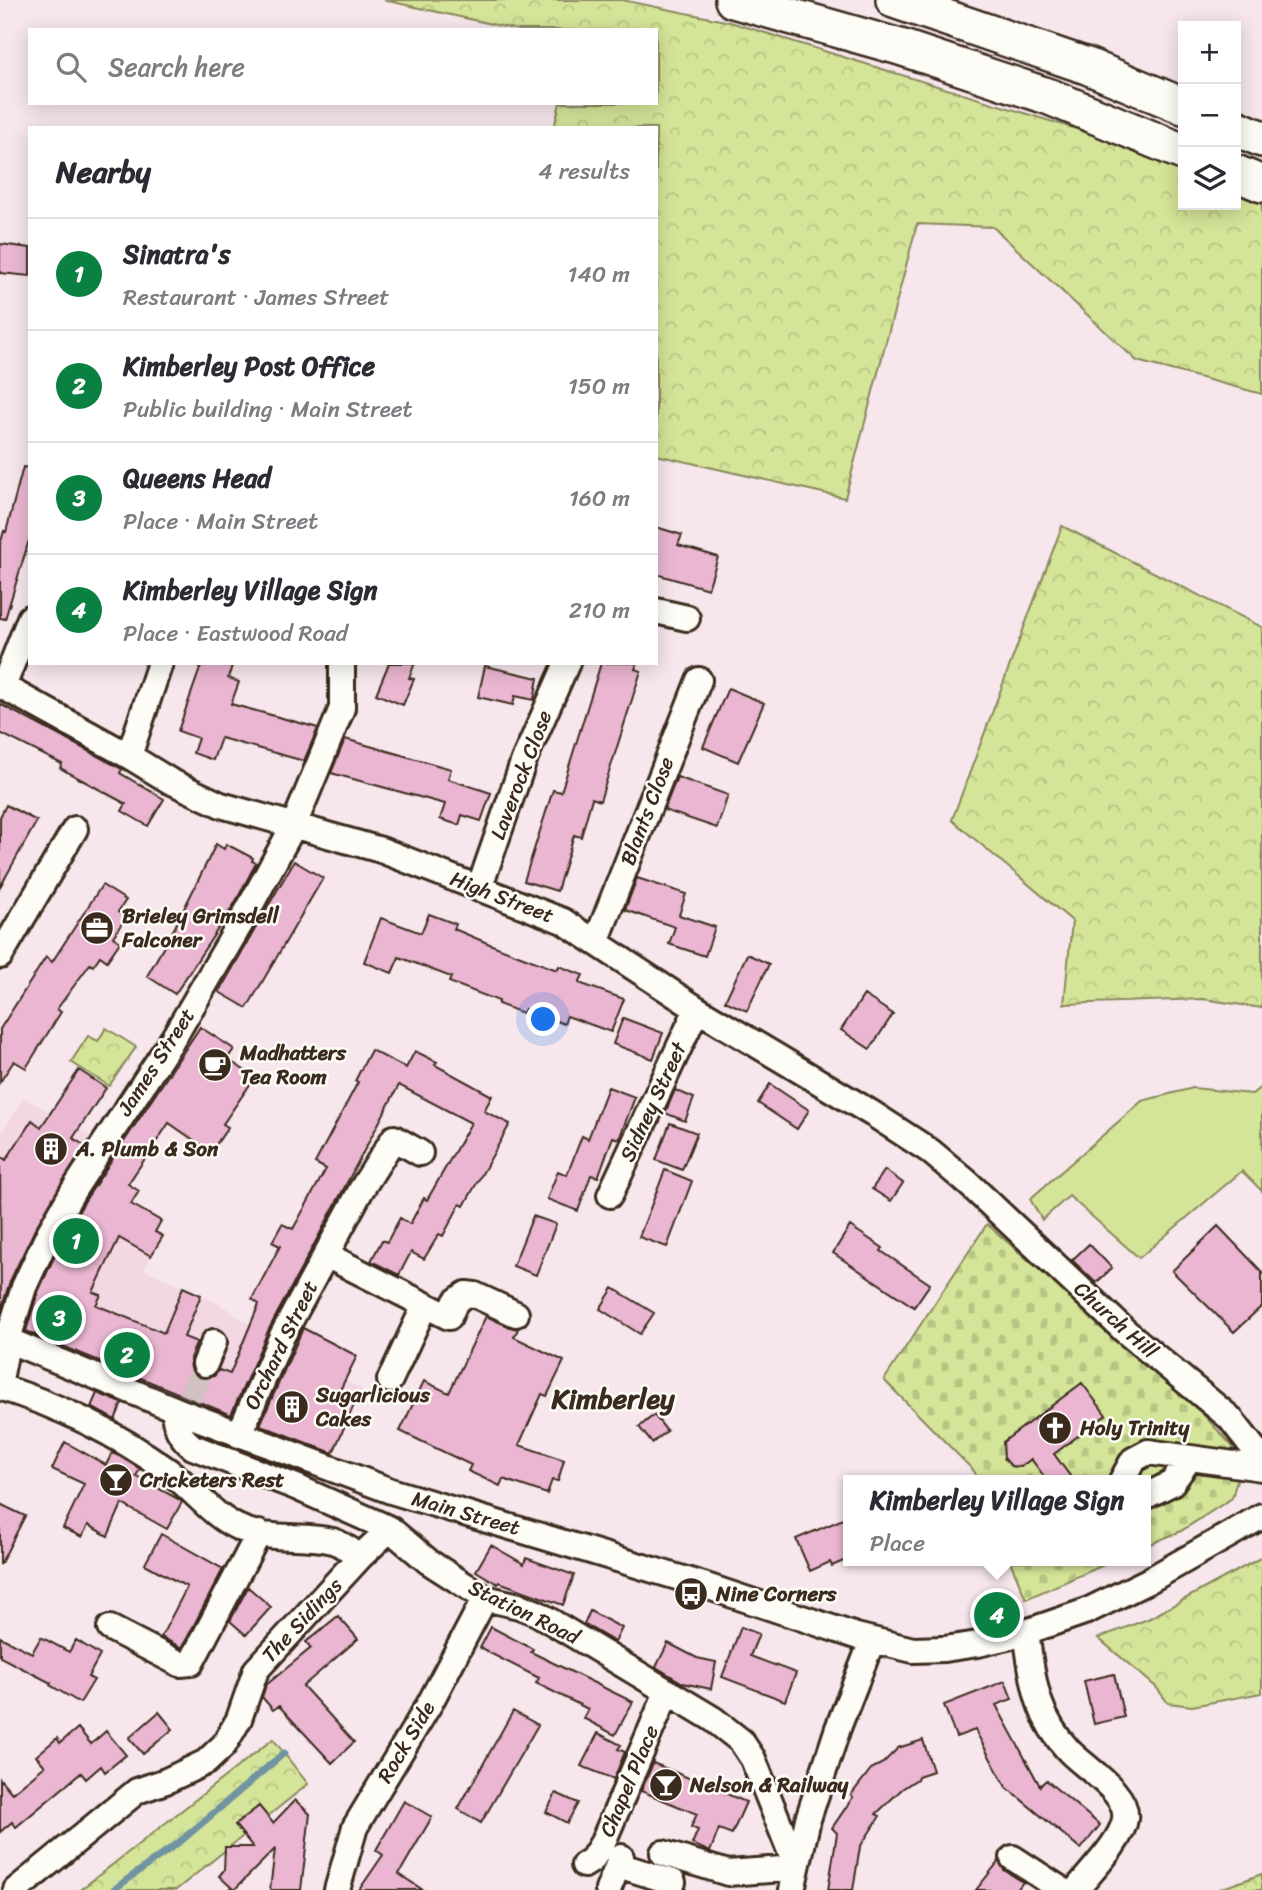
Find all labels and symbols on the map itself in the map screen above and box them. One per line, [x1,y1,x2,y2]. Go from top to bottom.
street label: Laverock Close [479,704,563,845]
street label: Blants Close [609,751,685,871]
street label: High Street [444,860,560,934]
place label: Brieley Grimsdell Falconer [121,897,280,959]
office icon: Brieley Grimsdell Falconer [78,909,116,947]
street label: James Street [106,1000,205,1125]
your location [526,1002,560,1036]
place label: Madhatters Tea Room [239,1034,347,1096]
street label: Sidney Street [609,1034,698,1168]
cafe icon: Madhatters Tea Room [196,1046,234,1084]
building icon: A. Plumb & Son [32,1130,70,1168]
place label: A. Plumb & Son [75,1130,219,1168]
pin: 1 [53,1215,99,1267]
street label: Church Hill [1065,1271,1168,1369]
street label: Orchard Street [233,1274,329,1416]
pin: 3 [36,1292,82,1344]
pin: 2 [104,1329,150,1381]
district label: Kimberley [550,1374,676,1423]
place label: Sugarlicious Cakes [315,1376,430,1438]
building icon: Sugarlicious Cakes [273,1388,311,1426]
church icon: Holy Trinity [1036,1409,1074,1447]
place label: Holy Trinity [1079,1409,1190,1447]
bar icon: Cricketers Rest [97,1461,135,1499]
place label: Cricketers Rest [139,1461,285,1499]
street label: Main Street [407,1479,525,1547]
street label: The Sidings [252,1568,352,1672]
street label: Station Road [462,1569,588,1656]
bus stop icon: Nine Corners [672,1575,710,1613]
place label: Nine Corners [715,1575,837,1613]
pin: 4 [974,1589,1020,1641]
street label: Rock Side [366,1693,446,1791]
street label: Chapel Place [588,1719,670,1843]
bar icon: Nelson & Railway [647,1766,685,1804]
place label: Nelson & Railway [689,1766,849,1804]

